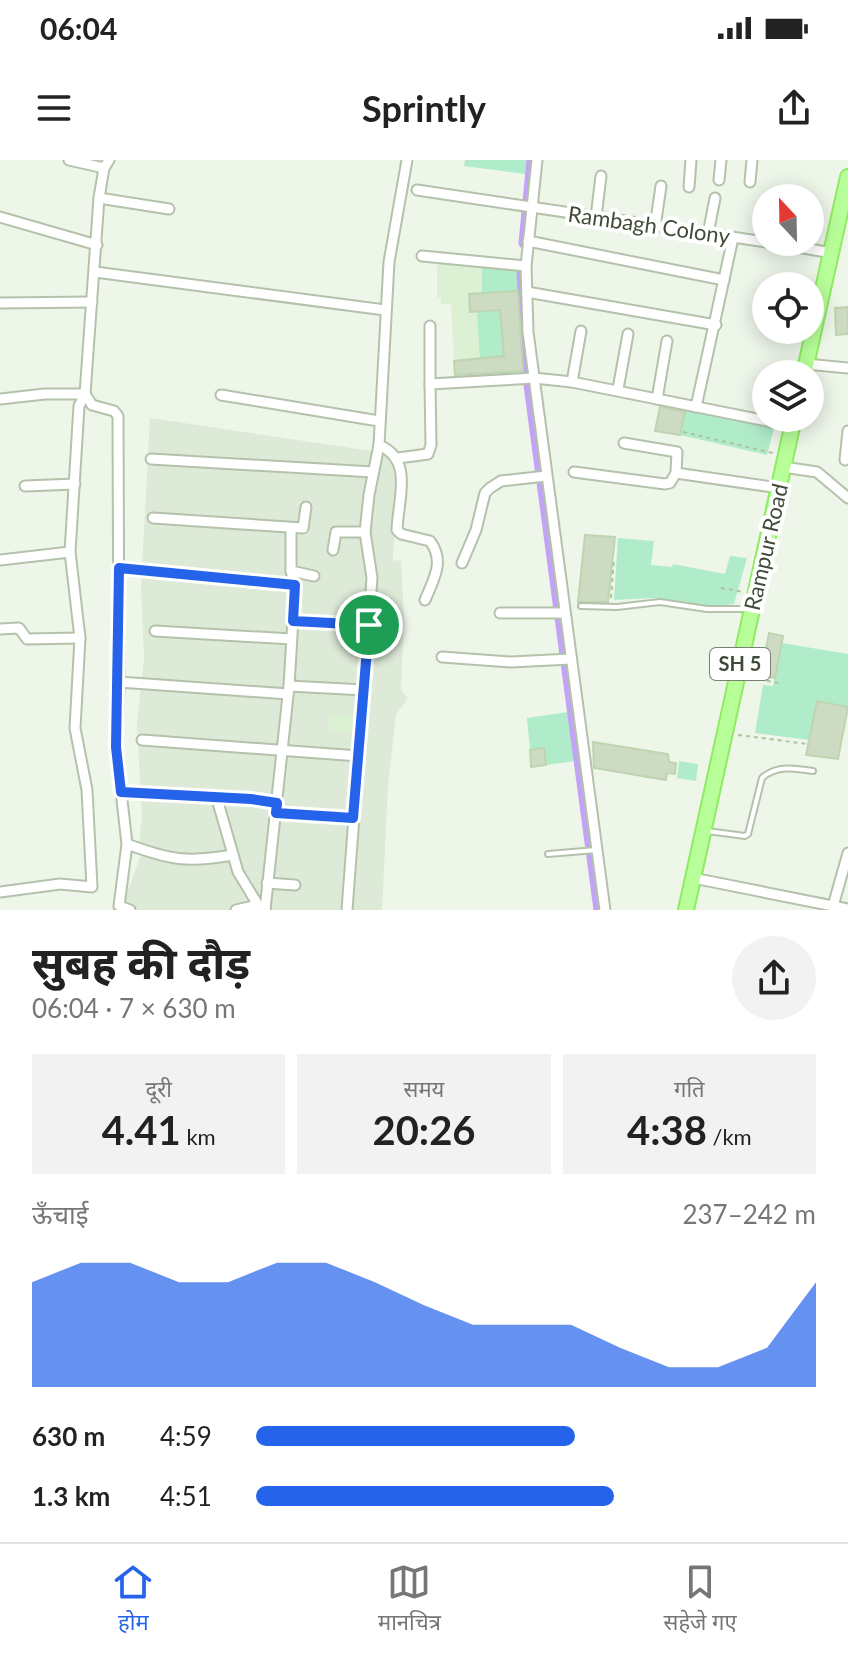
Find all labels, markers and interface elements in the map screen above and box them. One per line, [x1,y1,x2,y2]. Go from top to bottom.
text: 06:04 [40,10,117,46]
icon: menu [32,86,76,130]
text: Sprintly [362,86,486,130]
icon: share [772,86,816,130]
north arrow [752,184,824,256]
map controls [752,184,824,432]
street label: Rambagh Colony [566,200,732,249]
button: locate [752,272,824,344]
button: layers [752,360,824,432]
street label: Rampur Road [738,481,793,613]
pin [335,591,403,659]
icon: arrive [347,603,391,647]
road number: SH 5 [710,648,770,680]
text: सुबह की दौड़ [32,936,250,988]
button: share [732,936,816,1020]
text: 06:04 · 7 × 630 m [32,992,236,1024]
text: दूरी [145,1075,172,1102]
text: समय [404,1075,444,1102]
text: गति [674,1075,705,1102]
text: 4.41 [102,1106,181,1154]
text: 20:26 [372,1106,476,1154]
text: 4:38 [627,1106,707,1154]
text: km [181,1123,216,1150]
text: /km [707,1123,752,1150]
text: ऊँचाई [32,1198,88,1230]
text: 237–242 m [682,1198,816,1230]
text: 630 m [32,1420,105,1452]
text: 4:59 [160,1420,212,1452]
text: 1.3 km [32,1480,110,1512]
text: 4:51 [160,1480,212,1512]
tab: होम [111,1560,155,1639]
tab: मानचित्र [378,1560,441,1639]
tab: सहेजे गए [664,1560,737,1639]

